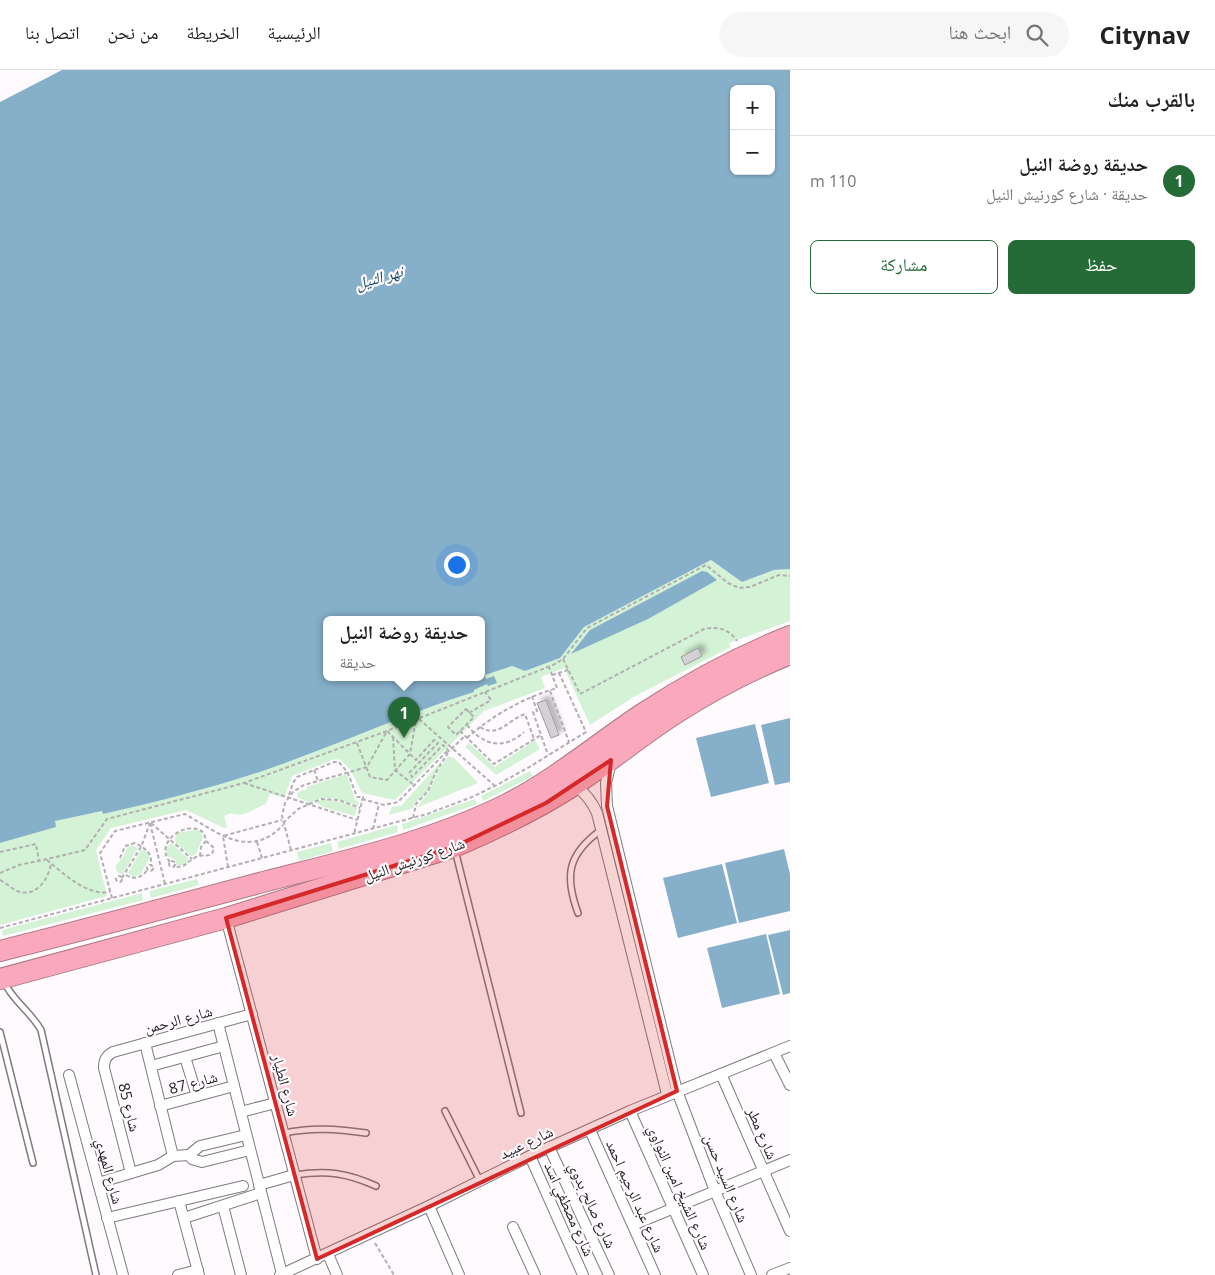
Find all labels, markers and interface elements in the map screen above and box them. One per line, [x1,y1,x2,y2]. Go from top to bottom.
search box [719,12,1069,57]
text: Citynav [1099,18,1190,51]
text: ابحث هنا [949,19,1011,45]
text: اتصل بنا [25,20,80,44]
text: من نحن [108,20,158,44]
text: الخريطة [186,20,239,44]
text: الرئيسية [267,20,321,44]
icon: search [1023,21,1051,49]
map controls [730,85,775,175]
button: + [730,85,775,130]
text: بالقرب منك [1108,85,1195,113]
button: − [730,130,775,175]
text: حديقة روضة النيل [1019,151,1148,177]
text: 110 m [810,170,856,192]
text: 1 [1174,170,1184,192]
text: حديقة · شارع كورنيش النيل [986,183,1148,205]
button: مشاركة [810,240,998,294]
button: حفظ [1008,240,1195,294]
water label: نهر النيل [353,259,408,294]
your location [444,552,470,578]
popup [323,616,485,681]
text: حديقة روضة النيل [340,619,468,645]
text: حديقة [340,651,376,673]
pin: 1 [388,697,420,738]
street label: شارع كورنيش النيل [361,832,468,887]
street label: شارع الرحمن [142,1000,215,1039]
street label: شارع الطيار [267,1051,304,1119]
street label: شارع 87 [166,1066,220,1099]
street label: شارع 85 [113,1081,146,1134]
street label: شارع مطر [742,1103,783,1163]
street label: شارع عبيد [496,1121,557,1164]
street label: شارع الشيخ امين النواوي [641,1121,717,1254]
street label: شارع السيد حسن [699,1131,754,1226]
street label: شارع المهدي [89,1136,128,1207]
street label: شارع عبد الرحيم احمد [601,1136,670,1256]
street label: شارع مصطفي اسد [538,1159,600,1260]
street label: شارع صالح بدوي [562,1159,622,1252]

